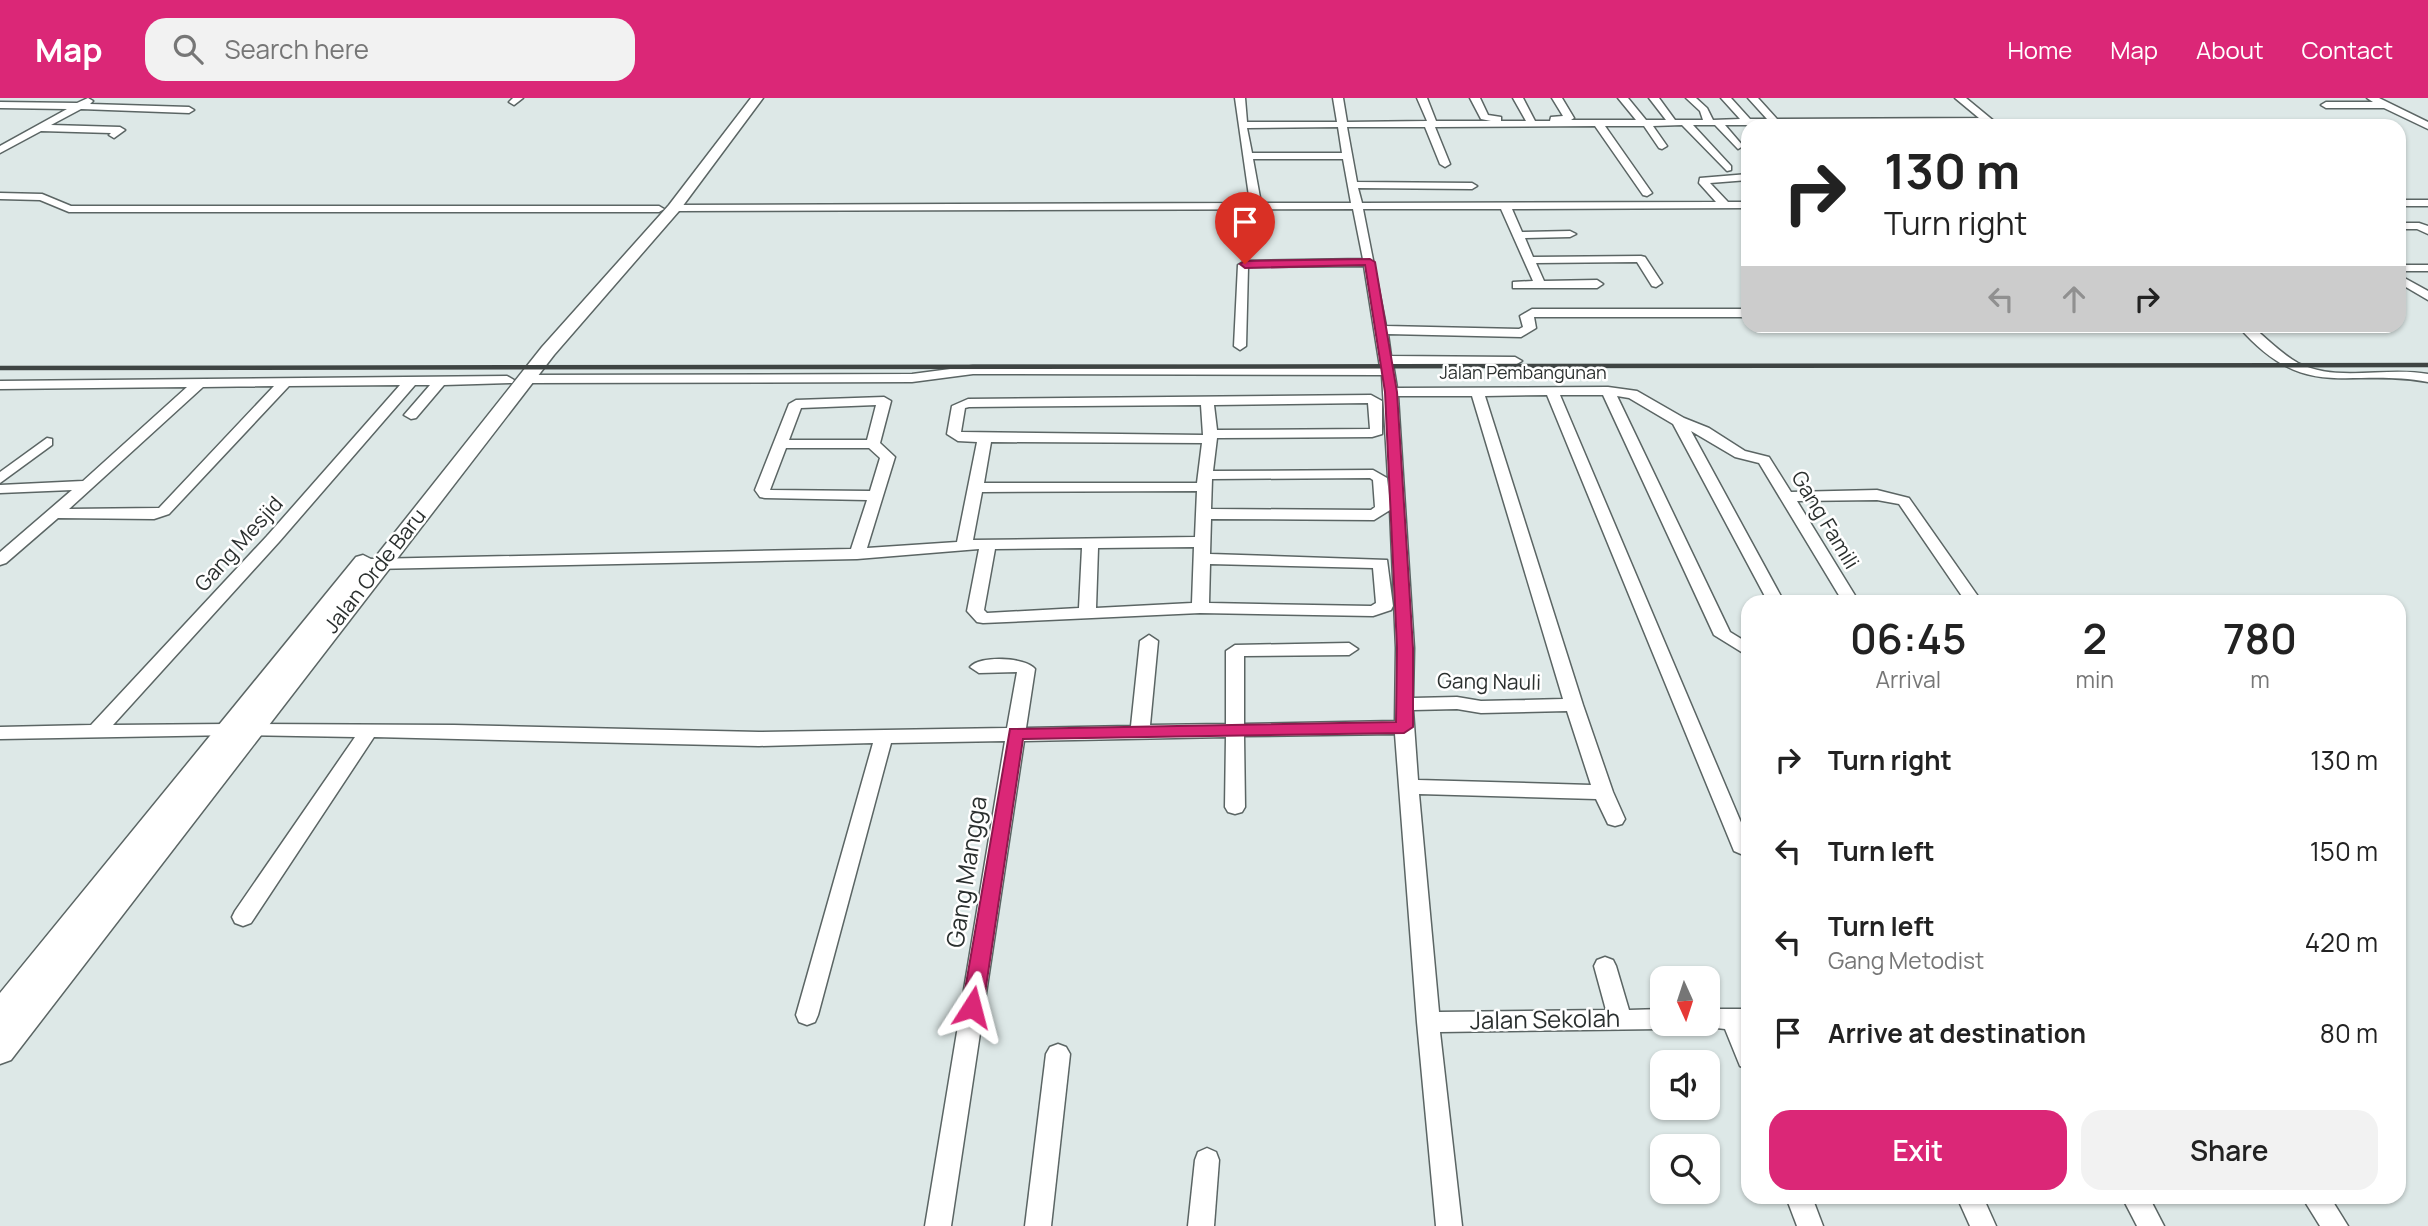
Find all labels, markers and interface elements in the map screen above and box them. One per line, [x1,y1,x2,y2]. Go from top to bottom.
search box [145,18,635,81]
text: Map [35,27,103,72]
icon: search [169,30,207,68]
text: Search here [225,31,369,67]
text: Home [2007,33,2072,66]
text: Map [2110,33,2158,66]
text: About [2196,33,2264,66]
text: Contact [2302,33,2393,66]
text: 130 m [1884,137,2020,204]
icon: right [1769,147,1860,238]
pin [1215,192,1275,264]
text: Turn right [1884,201,2027,245]
icon: arrive [1226,203,1264,241]
icon: left [1982,280,2020,318]
icon: ahead [2055,280,2093,318]
icon: right [2128,280,2166,318]
street label: Jalan Pembangunan [1439,360,1607,384]
street label: Gang Famili [1786,465,1866,574]
street label: Gang Mesjid [188,490,289,597]
street label: Jalan Orde Baru [317,502,432,638]
text: 06:45 [1850,609,1967,667]
text: 2 [2082,609,2107,667]
text: 780 [2223,609,2297,667]
text: Arrival [1875,663,1941,695]
text: min [2075,663,2114,695]
text: m [2250,663,2270,695]
street label: Gang Nauli [1437,666,1541,696]
icon: right [1769,741,1807,779]
text: Turn right [1828,742,1952,778]
text: 130 m [2310,742,2378,778]
street label: Gang Mangga [937,794,994,950]
icon: left [1769,832,1807,870]
text: Turn left [1828,833,1935,869]
text: 150 m [2310,833,2378,869]
text: Turn left [1828,908,1935,944]
icon: left [1769,923,1807,961]
text: 420 m [2305,924,2378,960]
text: Gang Metodist [1828,944,1984,976]
north arrow [1650,966,1720,1036]
map controls [1650,966,1720,1204]
position arrow [935,970,1009,1044]
street label: Jalan Sekolah [1470,1001,1620,1036]
icon: arrive [1769,1014,1807,1052]
text: Arrive at destination [1828,1015,2086,1051]
text: 80 m [2320,1015,2378,1051]
button: sound [1650,1050,1720,1120]
button: Exit [1769,1110,2067,1190]
button: Share [2081,1110,2378,1190]
button: search [1650,1134,1720,1204]

